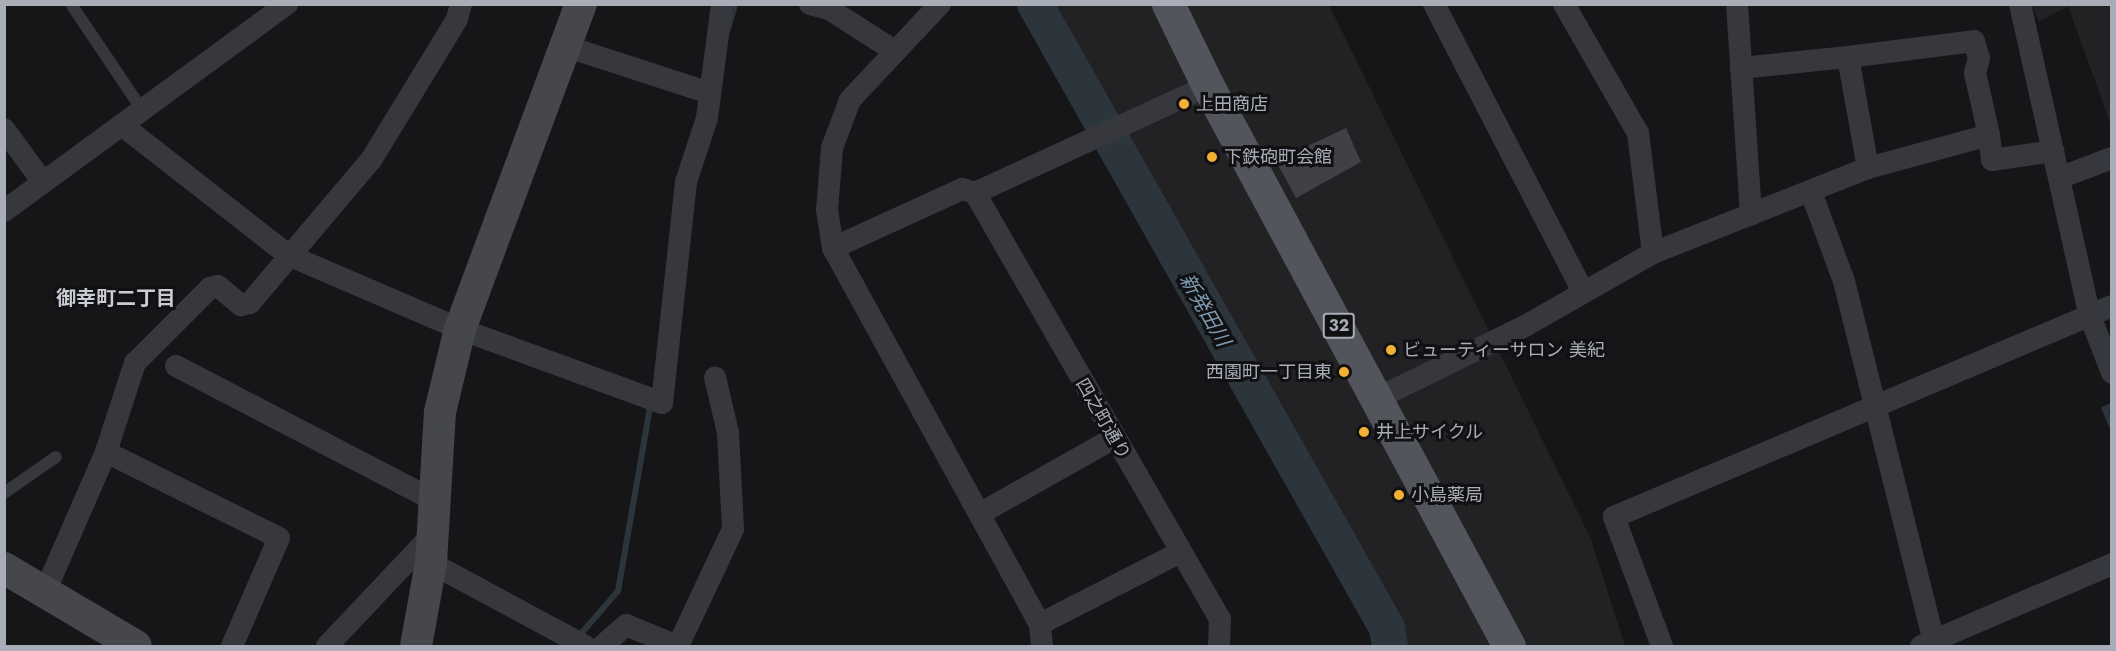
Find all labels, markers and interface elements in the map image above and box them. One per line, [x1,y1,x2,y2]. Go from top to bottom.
place label: 上田商店 [1196,93,1268,115]
marker: 上田商店 [1177,97,1191,111]
place label: 下鉄砲町会館 [1224,146,1332,168]
marker: 下鉄砲町会館 [1205,150,1219,164]
water label: 新発田川 [1175,269,1235,351]
district label: 御幸町二丁目 [56,286,176,310]
road number: 32 [1322,313,1356,339]
place label: ビューティーサロン 美紀 [1403,339,1606,361]
marker: ビューティーサロン 美紀 [1384,343,1398,357]
place label: 西園町一丁目東 [1206,361,1332,383]
marker: 西園町一丁目東 [1337,365,1351,379]
street label: 四之町通り [1071,375,1135,463]
place label: 井上サイクル [1376,421,1484,443]
marker: 井上サイクル [1357,425,1371,439]
place label: 小島薬局 [1411,484,1483,506]
marker: 小島薬局 [1392,488,1406,502]

